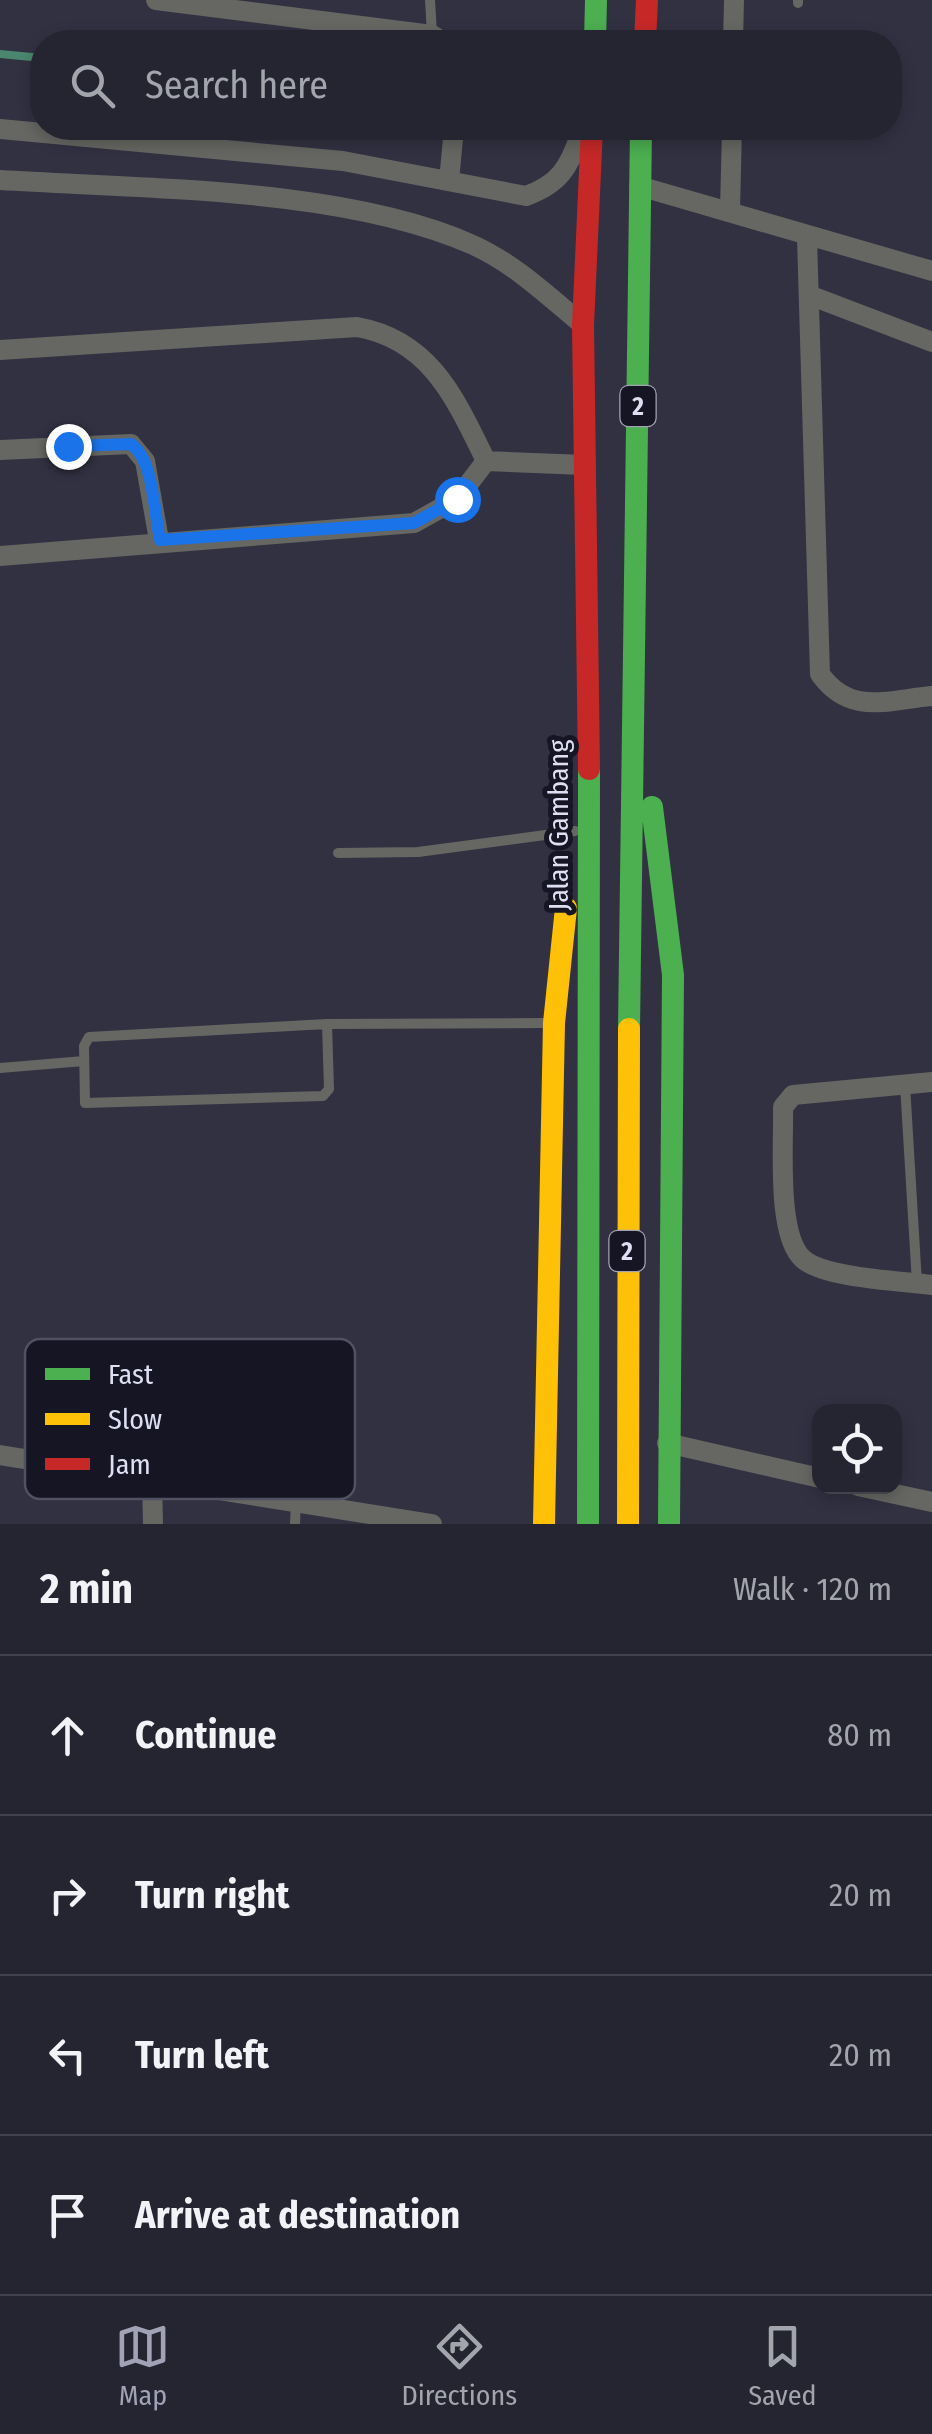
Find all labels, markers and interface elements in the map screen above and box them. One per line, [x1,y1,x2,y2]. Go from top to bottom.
search box [30,30,902,140]
icon: search [65,58,120,113]
text: Search here [145,62,328,108]
road number: 2 [620,386,656,426]
route end [46,424,92,470]
route start [435,477,481,523]
street label: Jalan Gambang [542,739,575,910]
road number: 2 [610,1231,644,1271]
legend [25,1339,355,1499]
text: Fast [108,1358,154,1391]
text: Slow [108,1403,162,1436]
map controls [812,1404,902,1494]
button: locate [812,1404,902,1494]
text: Jam [108,1448,151,1481]
text: 2 min [40,1564,133,1614]
text: Walk · 120 m [733,1570,892,1608]
icon: ahead [40,1708,95,1763]
text: Continue [135,1712,276,1758]
text: 80 m [827,1716,892,1754]
icon: right [40,1868,95,1923]
text: Turn right [135,1872,289,1918]
text: 20 m [829,1876,892,1914]
icon: left [40,2028,95,2083]
text: Turn left [135,2032,269,2078]
text: 20 m [829,2036,892,2074]
icon: arrive [40,2188,95,2243]
text: Arrive at destination [135,2192,460,2238]
tab: Map [115,2319,170,2412]
tab: Directions [401,2319,517,2412]
tab: Saved [748,2319,817,2412]

